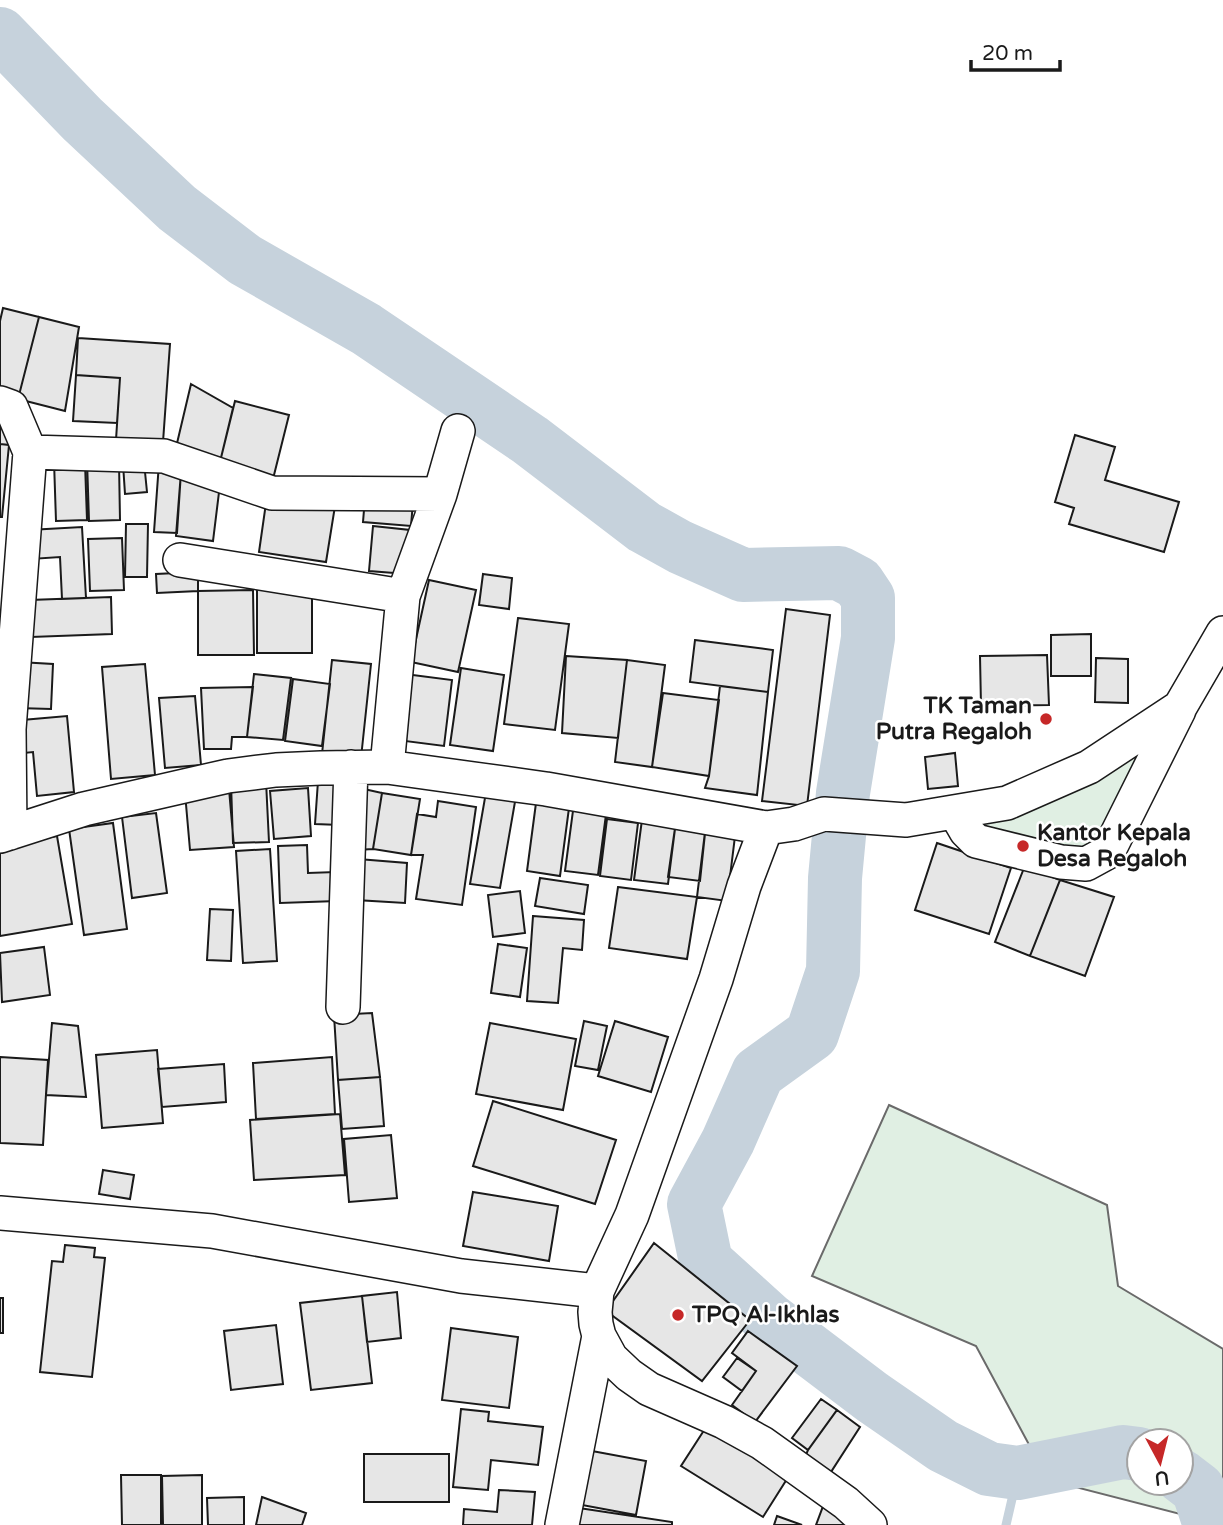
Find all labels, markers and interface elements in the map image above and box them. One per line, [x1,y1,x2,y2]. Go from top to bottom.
scale bar [971,28,1060,72]
text: 20 m [982,41,1033,66]
place label: TK Taman Putra Regaloh [876,692,1032,746]
marker: TK Taman Putra Regaloh [1038,711,1054,727]
place label: Kantor Kepala Desa Regaloh [1037,819,1191,873]
marker: Kantor Kepala Desa Regaloh [1015,838,1031,854]
place label: TPQ Al-Ikhlas [691,1301,839,1329]
marker: TPQ Al-Ikhlas [670,1307,686,1323]
north arrow [1125,1427,1195,1497]
text: U [1153,1466,1170,1490]

